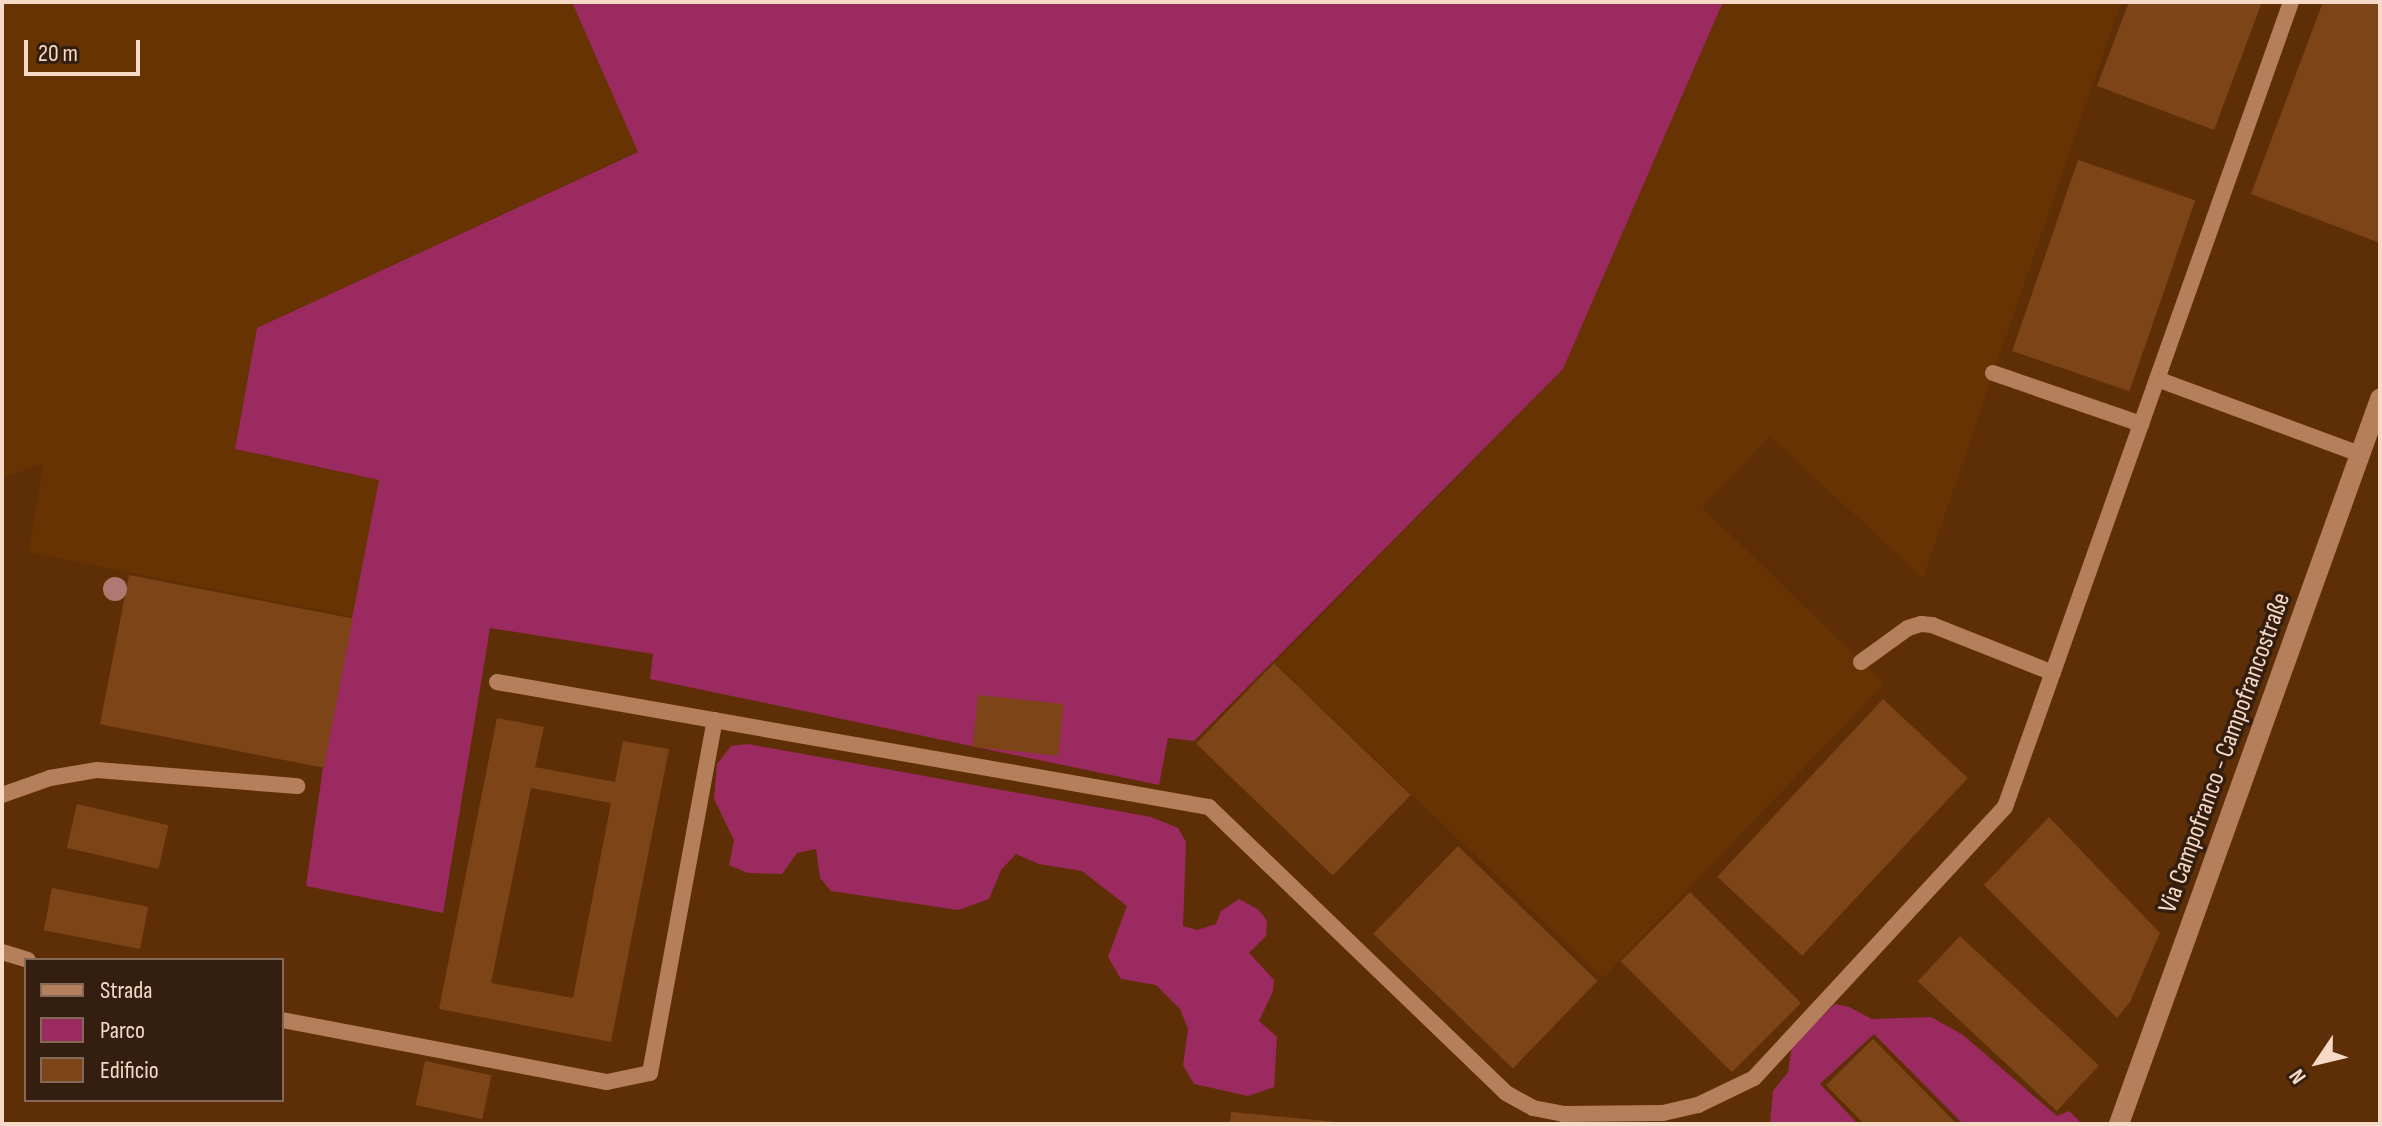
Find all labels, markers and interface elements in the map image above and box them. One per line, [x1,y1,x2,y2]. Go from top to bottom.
scale bar [28,24,144,74]
text: 20 m [38,39,78,68]
street label: Via Campofranco - Campofrancostraße [2152,589,2298,917]
legend [24,958,284,1102]
text: Strada [100,976,153,1005]
text: Parco [100,1016,145,1045]
north arrow [2278,1022,2358,1102]
text: Edificio [100,1056,159,1085]
text: N [2284,1063,2312,1089]

